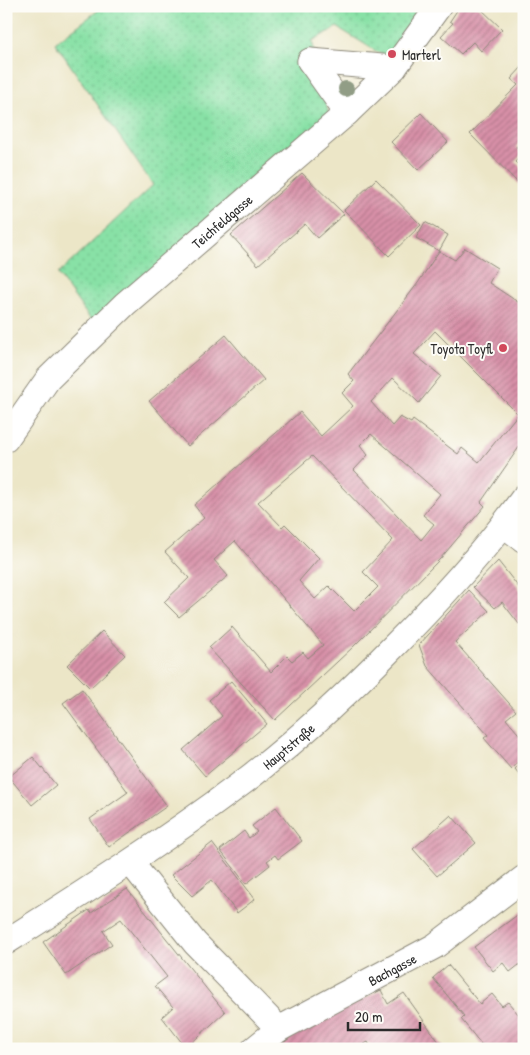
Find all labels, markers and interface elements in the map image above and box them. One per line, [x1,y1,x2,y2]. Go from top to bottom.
place label: Marterl [402,45,441,64]
marker: Marterl [386,48,398,60]
street label: Teichfeldgasse [187,189,256,252]
place label: Toyota Toyfl [430,339,494,359]
marker: Toyota Toyfl [497,342,509,354]
street label: Hauptstraße [258,718,318,773]
street label: Bachgasse [365,948,420,989]
scale bar [348,1000,420,1032]
text: 20 m [355,1006,382,1027]

